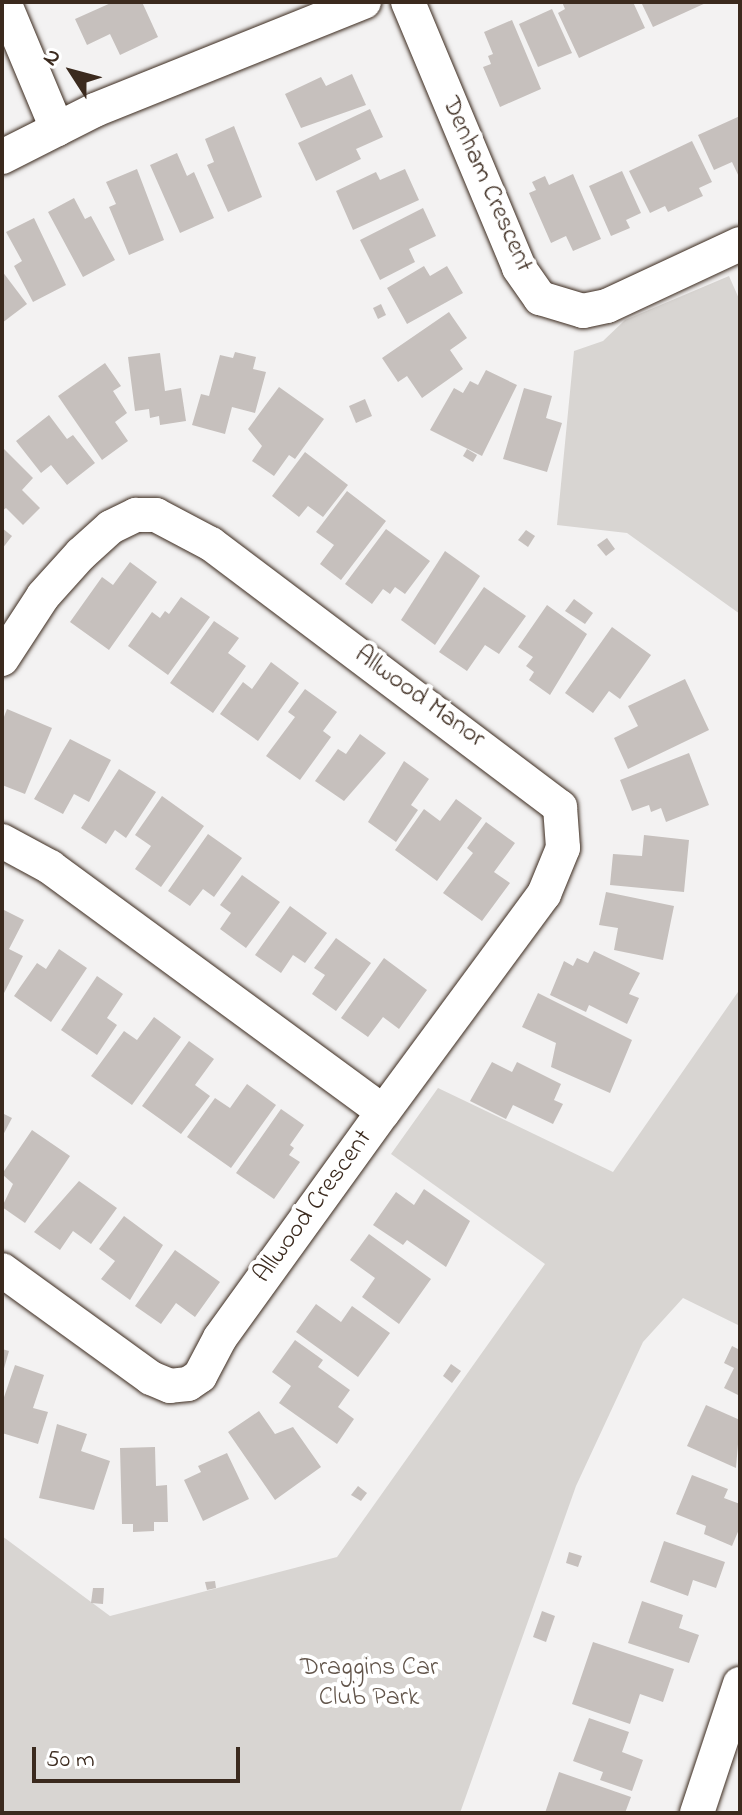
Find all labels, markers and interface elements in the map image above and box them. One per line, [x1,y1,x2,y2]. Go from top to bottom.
north arrow [32,32,112,112]
text: N [35,42,70,73]
street label: Denham Crescent [433,93,539,277]
street label: Allwood Manor [348,640,490,756]
street label: Allwood Crescent [248,1124,380,1290]
park label: Draggins Car Club Park [300,1653,438,1714]
scale bar [36,1731,244,1781]
text: 50 m [46,1743,95,1778]

